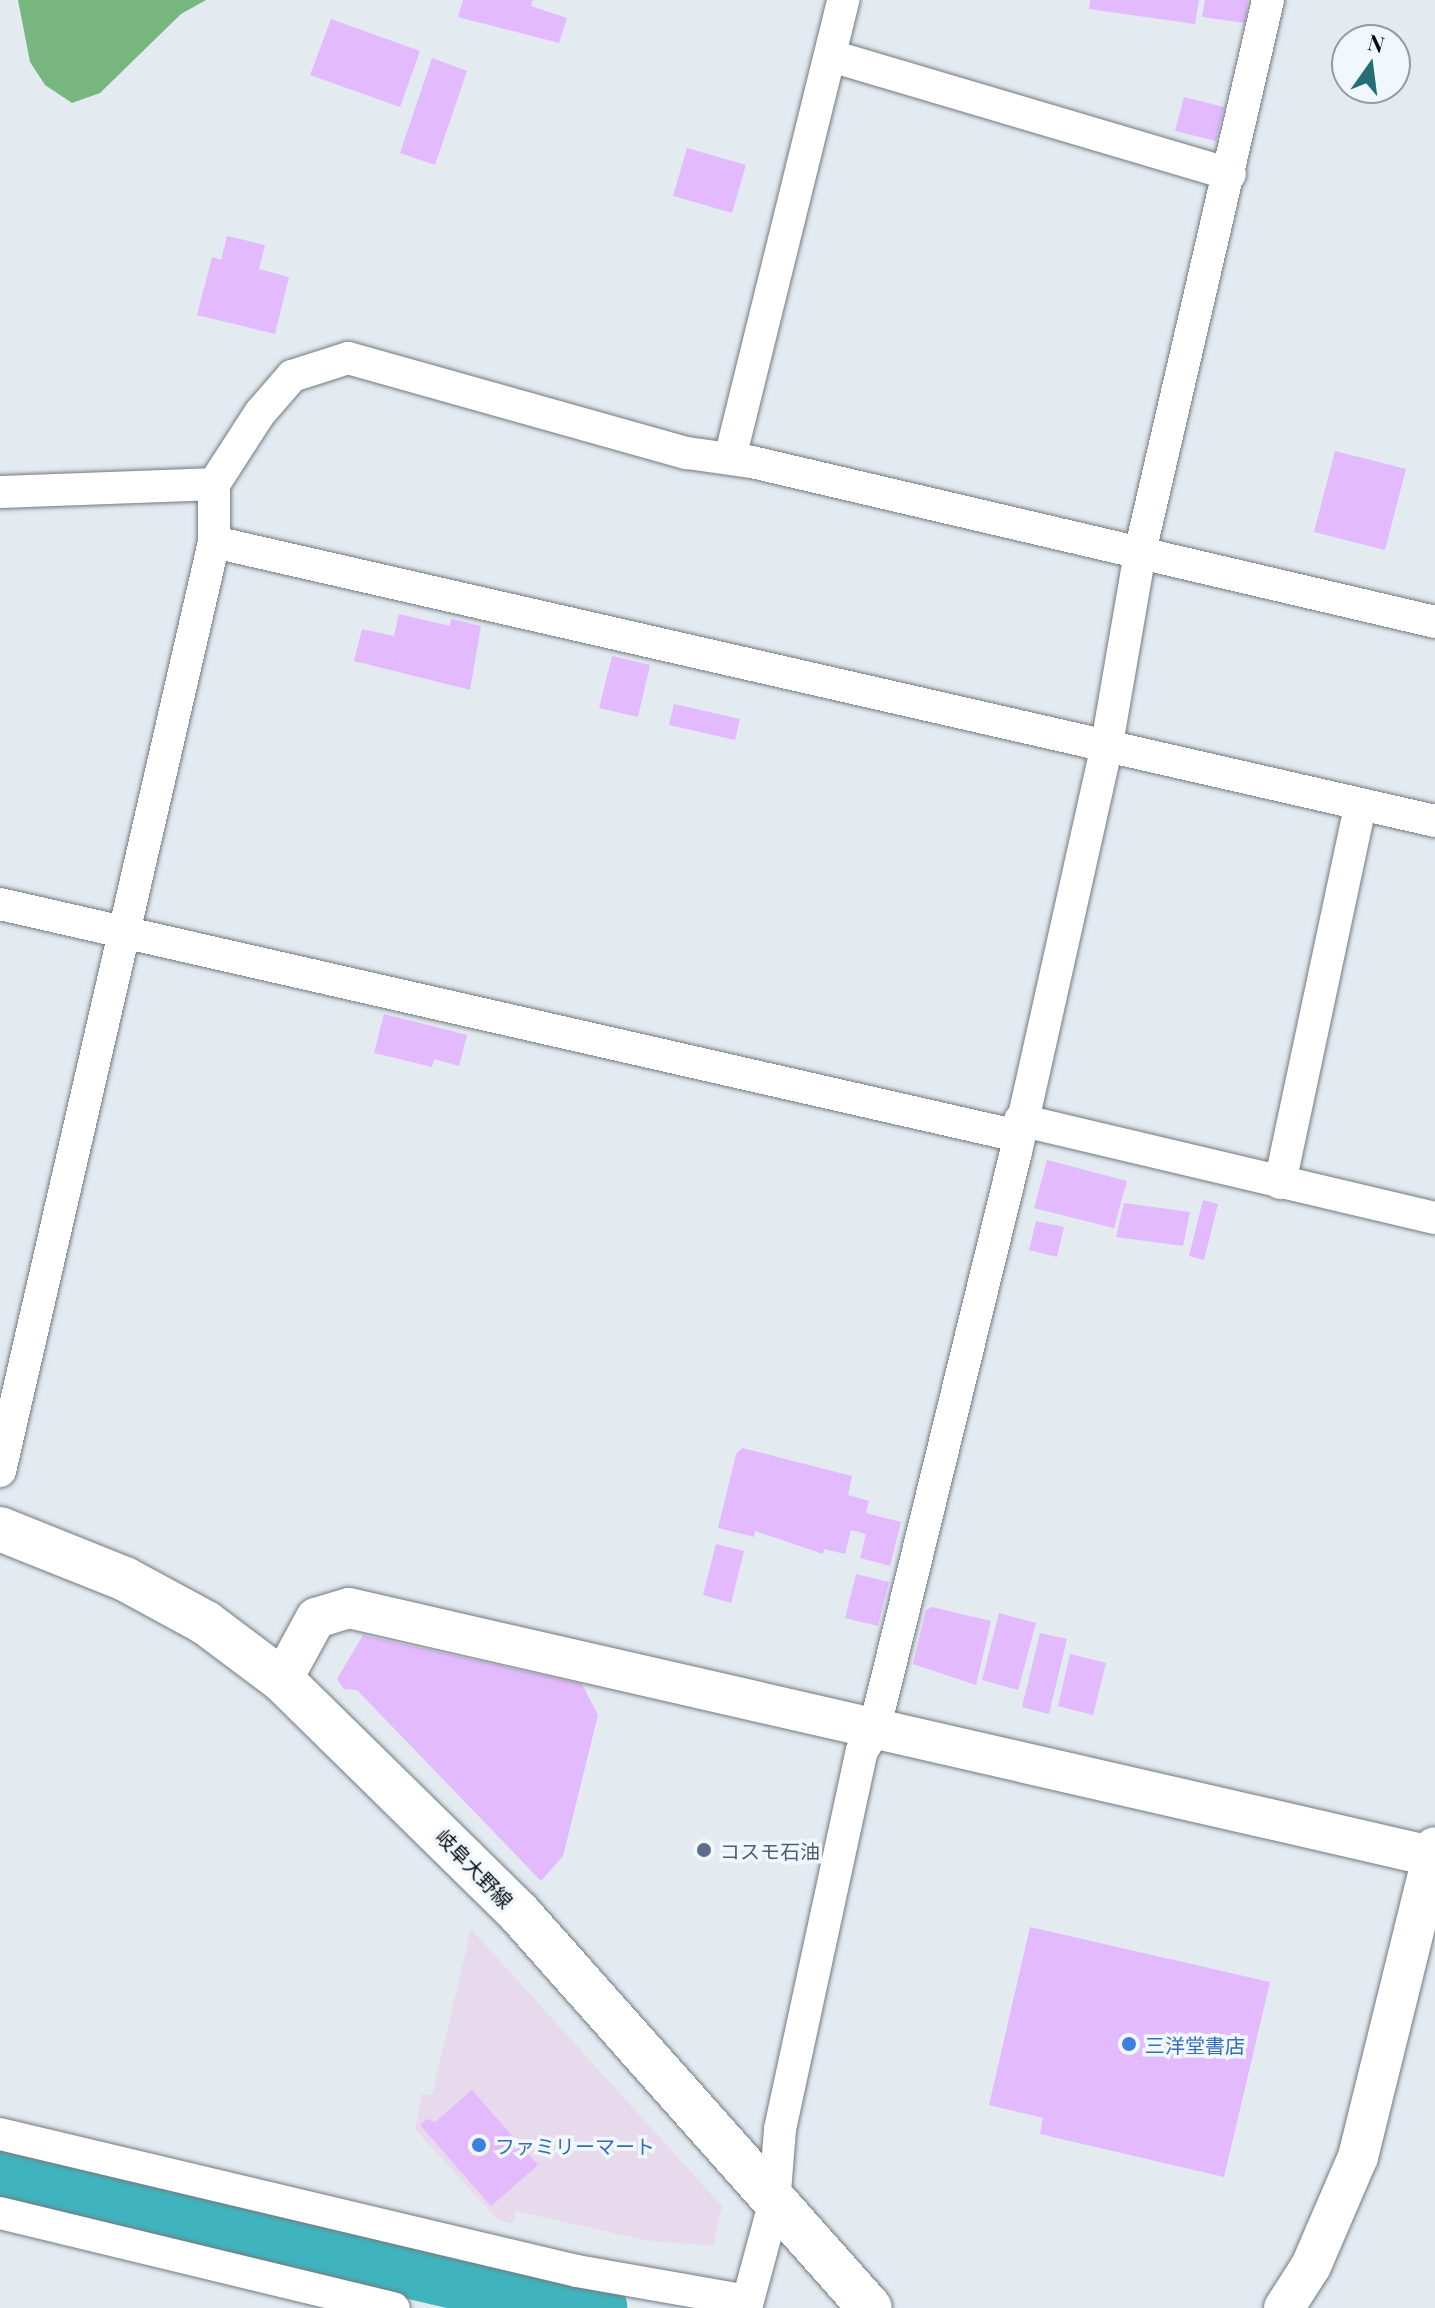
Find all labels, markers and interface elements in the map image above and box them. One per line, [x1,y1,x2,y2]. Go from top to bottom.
north arrow [1331,24,1411,104]
text: N [1365,26,1388,59]
street label: 岐阜大野線 [432,1824,518,1912]
place label: コスモ石油 [720,1838,820,1862]
marker: コスモ石油 [695,1841,713,1859]
place label: 三洋堂書店 [1145,2032,1245,2056]
marker: 三洋堂書店 [1120,2035,1138,2053]
place label: ファミリーマート [495,2133,655,2157]
marker: ファミリーマート [470,2136,488,2154]

